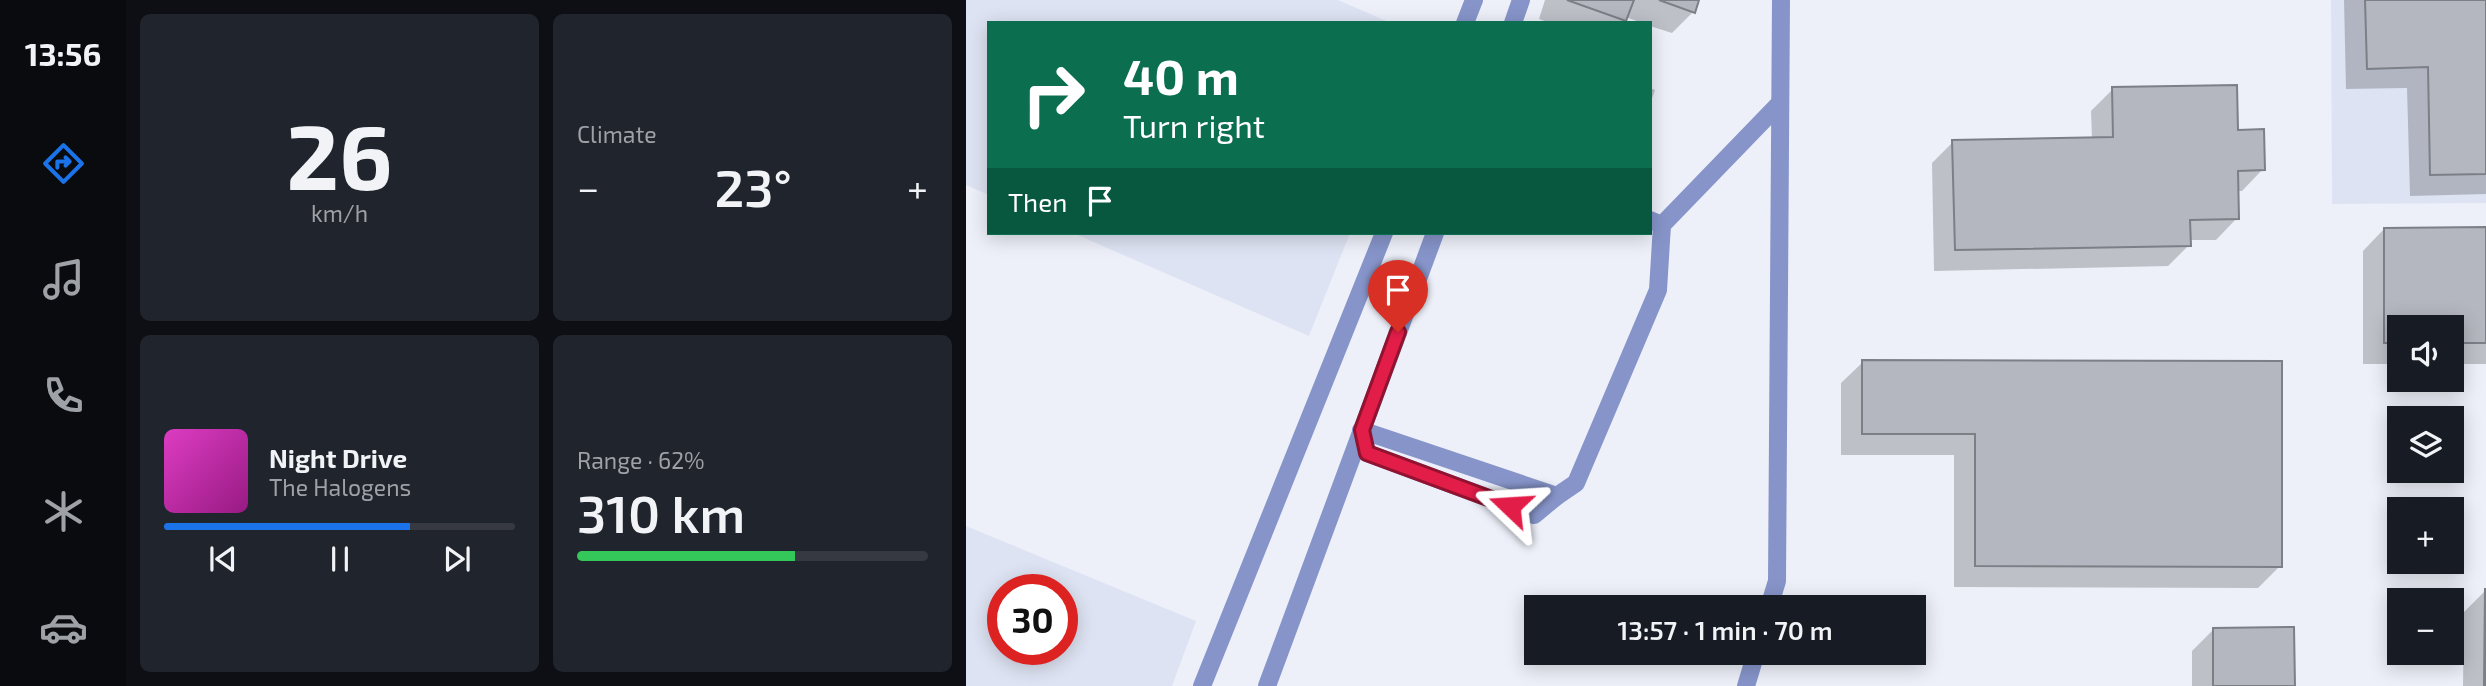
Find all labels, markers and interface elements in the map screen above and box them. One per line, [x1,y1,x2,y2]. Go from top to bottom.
text: 13:56 [25,34,101,72]
text: 40 m [1123,46,1239,105]
icon: right [1008,49,1099,140]
text: 26 [286,99,393,208]
text: Turn right [1123,106,1265,144]
text: Climate [577,120,657,148]
icon: directions [39,139,88,188]
text: 23° [714,155,792,217]
text: − [577,164,599,210]
text: + [907,164,928,210]
icon: arrive [1081,182,1119,220]
text: Then [1008,186,1067,217]
text: km/h [311,199,368,227]
icon: music [39,255,88,304]
pin [1368,260,1428,332]
icon: arrive [1379,271,1417,309]
map controls [2387,315,2464,665]
button: sound [2387,315,2464,392]
icon: phone [39,371,88,420]
button: layers [2387,406,2464,483]
text: Night Drive [269,442,407,473]
text: Range · 62% [577,446,705,474]
position arrow [1473,469,1547,543]
text: The Halogens [269,473,411,501]
text: 310 km [577,481,745,543]
icon: climate [39,487,88,536]
button: + [2387,497,2464,574]
icon: previous [204,540,242,578]
icon: pause [321,540,359,578]
icon: next [438,540,476,578]
speed limit sign: 30 [987,574,1078,665]
button: − [2387,588,2464,665]
icon: car [39,603,88,652]
text: 13:57 · 1 min · 70 m [1618,614,1833,645]

